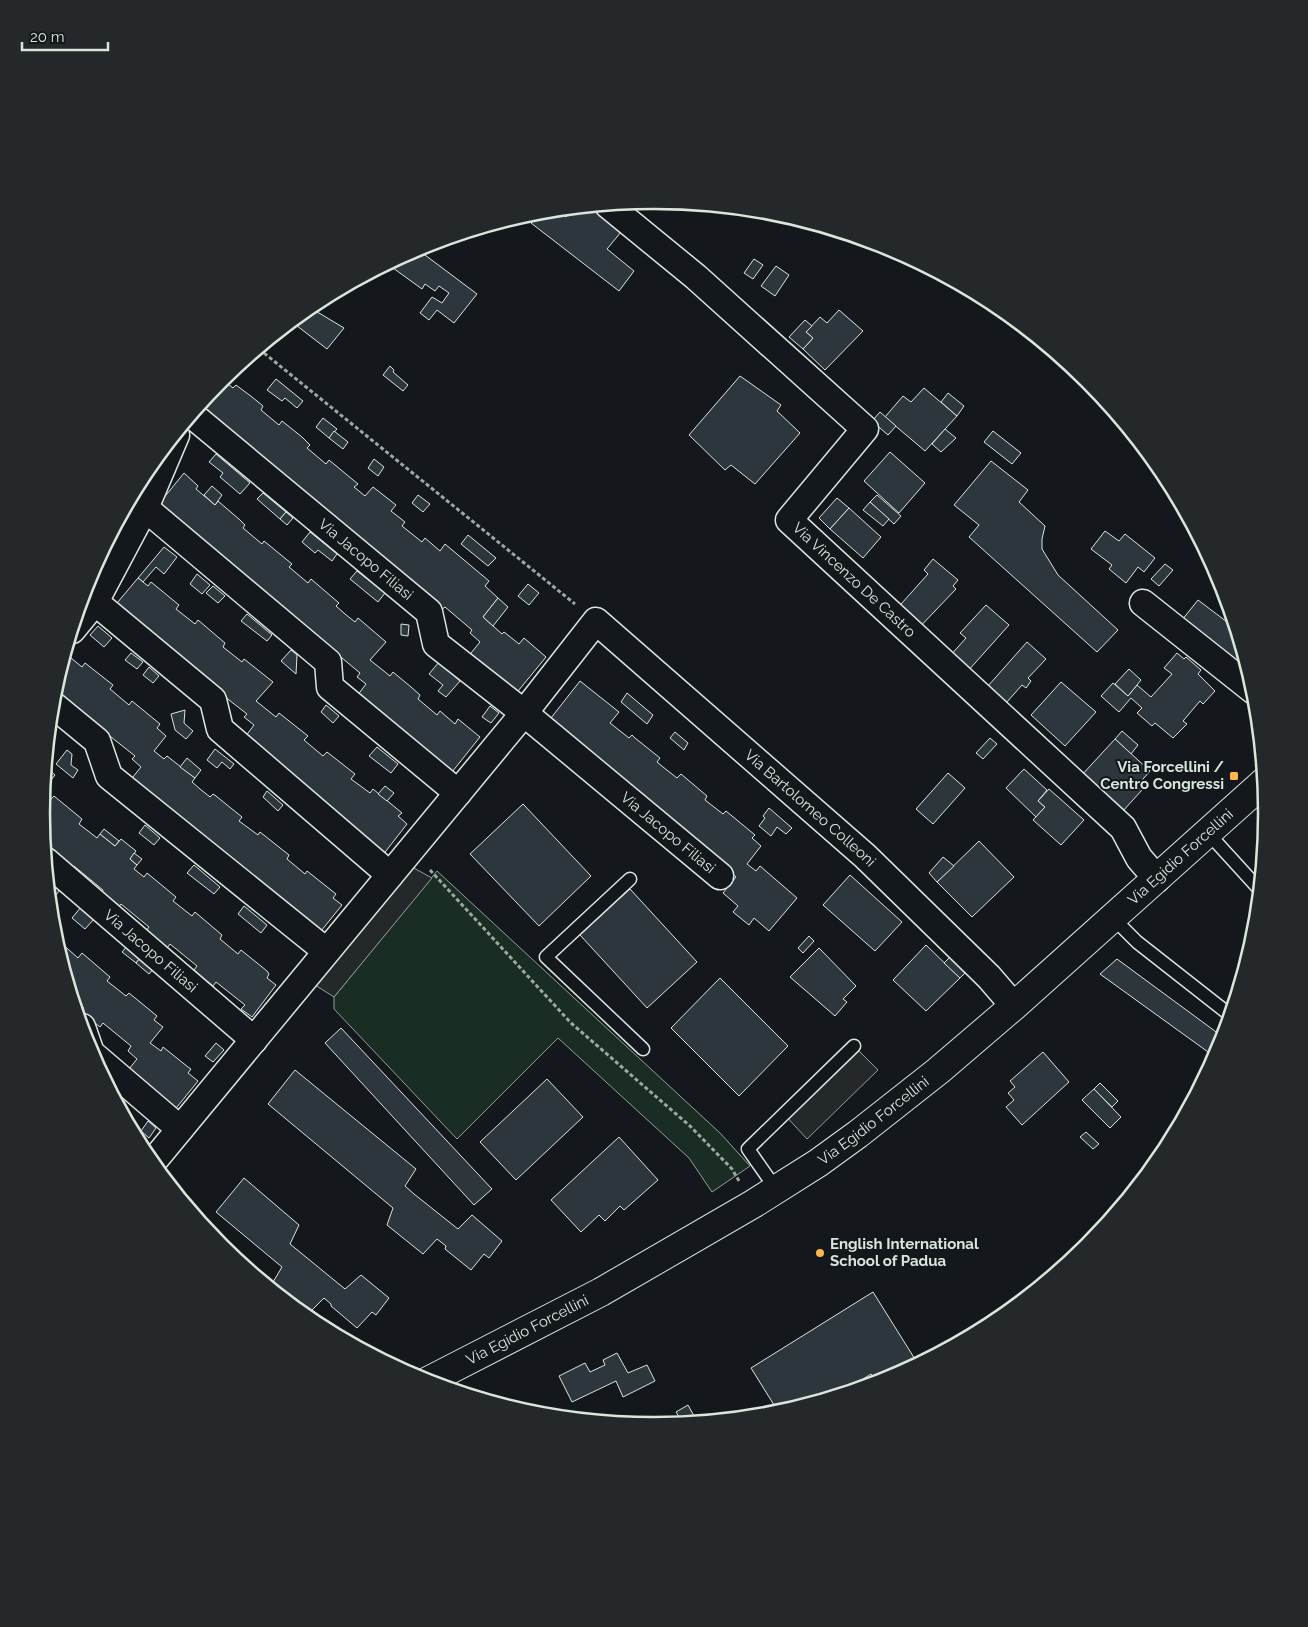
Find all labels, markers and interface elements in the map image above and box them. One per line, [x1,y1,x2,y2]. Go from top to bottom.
scale bar [22,20,109,52]
text: 20 m [30,28,65,46]
street label: Via Jacopo Filiasi [315,515,417,604]
street label: Via Vincenzo De Castro [789,519,919,641]
street label: Via Bartolomeo Colleoni [741,746,879,870]
place label: Via Forcellini / Centro Congressi [1100,758,1225,793]
marker: Via Forcellini / Centro Congressi [1228,770,1240,782]
street label: Via Jacopo Filiasi [617,788,719,877]
street label: Via Egidio Forcellini [1124,805,1237,909]
street label: Via Jacopo Filiasi [100,906,201,996]
street label: Via Egidio Forcellini [814,1073,933,1169]
place label: English International School of Padua [830,1235,979,1270]
marker: English International School of Padua [814,1247,826,1259]
street label: Via Egidio Forcellini [463,1291,592,1369]

